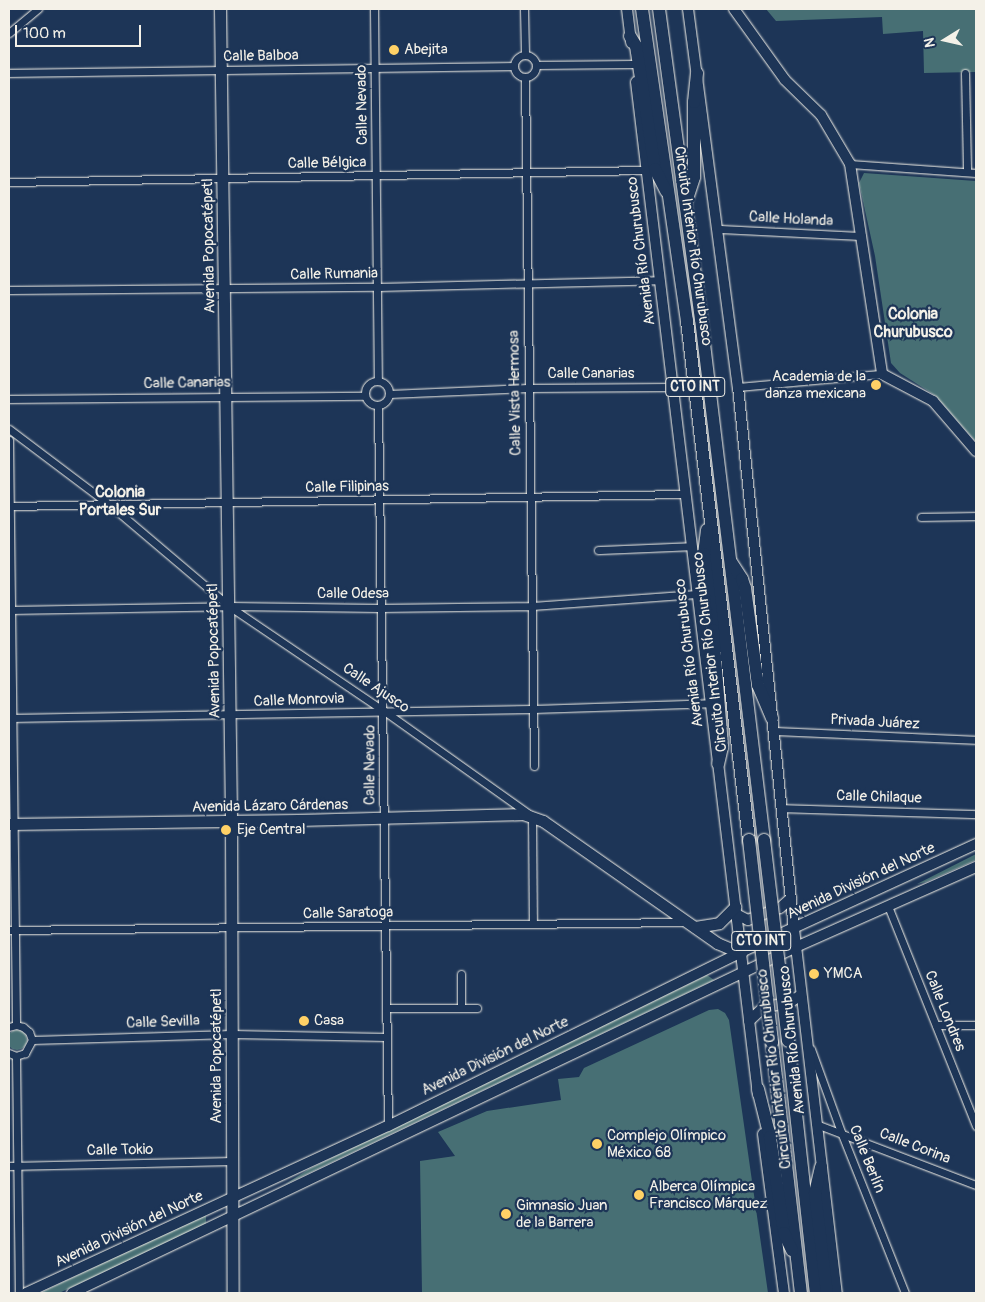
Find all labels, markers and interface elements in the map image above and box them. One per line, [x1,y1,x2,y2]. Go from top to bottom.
scale bar [18,15,144,47]
north arrow [920,15,970,65]
text: 100 m [23,24,66,43]
text: N [921,37,939,49]
place label: Abejita [404,41,448,59]
marker: Abejita [388,44,400,56]
street label: Calle Balboa [223,46,299,66]
street label: Calle Nevado [352,65,372,145]
street label: Circuito Interior Río Churubusco [670,145,716,347]
street label: Calle Bélgica [287,153,367,173]
street label: Avenida Río Churubusco [623,176,659,326]
street label: Avenida Popocatépetl [199,178,219,314]
street label: Calle Holanda [748,208,834,230]
street label: Calle Rumania [290,264,378,284]
district label: Colonia Churubusco [874,304,952,342]
street label: Calle Vista Hermosa [505,330,525,456]
street label: Calle Canarias [548,365,634,383]
place label: Academia de la danza mexicana [765,367,866,402]
street label: Calle Canarias [143,373,231,393]
road number: CTO INT [665,376,725,398]
marker: Academia de la danza mexicana [870,379,882,391]
street label: Calle Filipinas [305,477,389,497]
district label: Colonia Portales Sur [79,482,161,520]
street label: Circuito Interior Río Churubusco [689,551,731,753]
street label: Avenida Río Churubusco [671,578,707,728]
street label: Avenida Popocatépetl [204,583,224,719]
street label: Calle Odesa [317,585,389,603]
street label: Calle Ajusco [339,659,413,717]
street label: Calle Monrovia [253,689,345,711]
street label: Privada Juárez [830,711,920,733]
street label: Calle Nevado [361,725,379,805]
street label: Calle Chilaque [836,787,922,807]
street label: Avenida Lázaro Cárdenas [192,796,348,816]
place label: Eje Central [237,821,306,839]
marker: Eje Central [219,823,233,837]
street label: Avenida División del Norte [784,839,938,923]
street label: Calle Saratoga [303,903,393,923]
road number: CTO INT [731,929,791,952]
street label: Avenida Río Churubusco [775,965,809,1115]
place label: YMCA [824,965,863,983]
street label: Circuito Interior Río Churubusco [753,968,795,1170]
marker: YMCA [808,968,820,980]
street label: Calle Londres [921,968,969,1054]
street label: Avenida Popocatépetl [208,988,226,1124]
street label: Calle Sevilla [126,1012,200,1032]
place label: Casa [314,1012,344,1030]
street label: Avenida División del Norte [419,1013,571,1099]
marker: Casa [298,1015,310,1027]
street label: Calle Berlín [845,1122,889,1196]
street label: Calle Corina [877,1124,953,1168]
place label: Complejo Olímpico México 68 [607,1126,726,1161]
marker: Complejo Olímpico México 68 [591,1138,603,1150]
street label: Calle Tokio [86,1140,154,1160]
place label: Alberca Olímpica Francisco Márquez [649,1177,767,1212]
street label: Avenida División del Norte [52,1187,206,1271]
marker: Alberca Olímpica Francisco Márquez [633,1189,645,1201]
place label: Gimnasio Juan de la Barrera [516,1196,607,1231]
marker: Gimnasio Juan de la Barrera [500,1208,512,1220]

